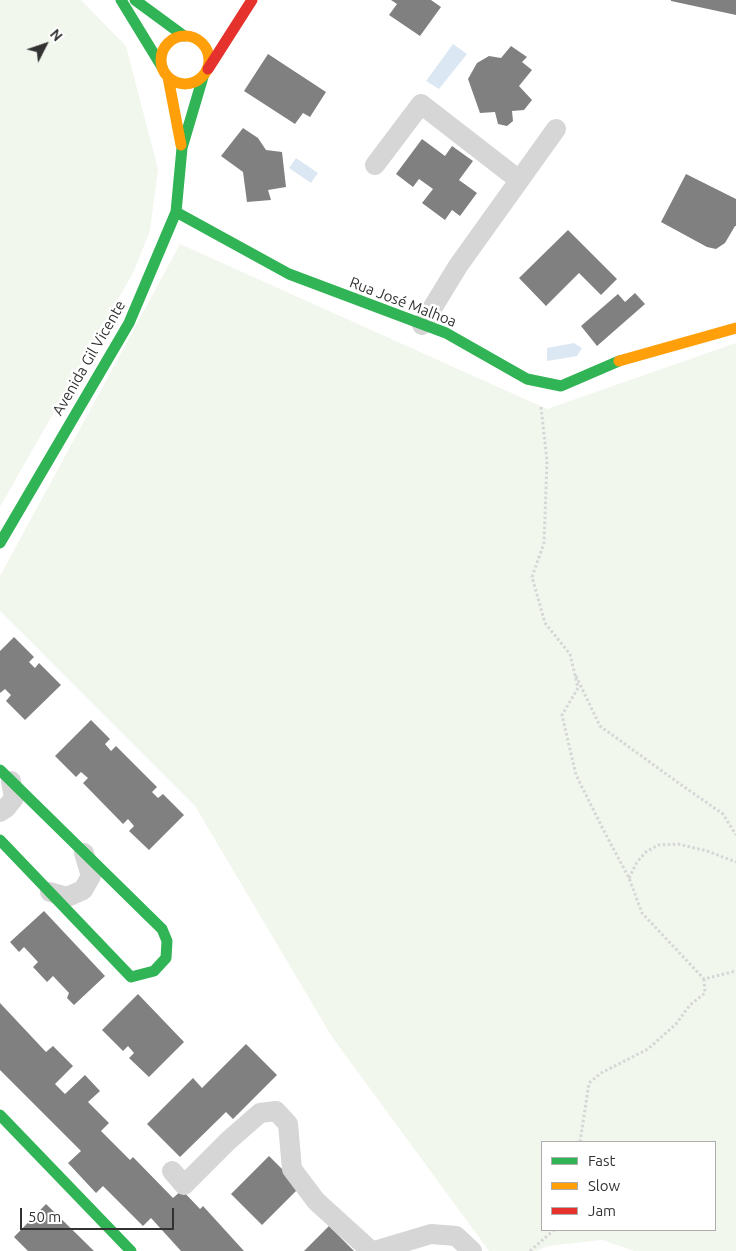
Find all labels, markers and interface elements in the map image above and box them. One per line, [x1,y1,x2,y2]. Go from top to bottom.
north arrow [20,20,70,70]
text: N [47,26,66,44]
street label: Rua José Malhoa [347,273,459,331]
street label: Avenida Gil Vicente [49,297,129,419]
legend [541,1141,716,1231]
text: Fast [588,1152,615,1169]
text: Slow [588,1177,620,1194]
scale bar [22,1198,176,1230]
text: Jam [588,1202,616,1219]
text: 50 m [28,1208,61,1225]

